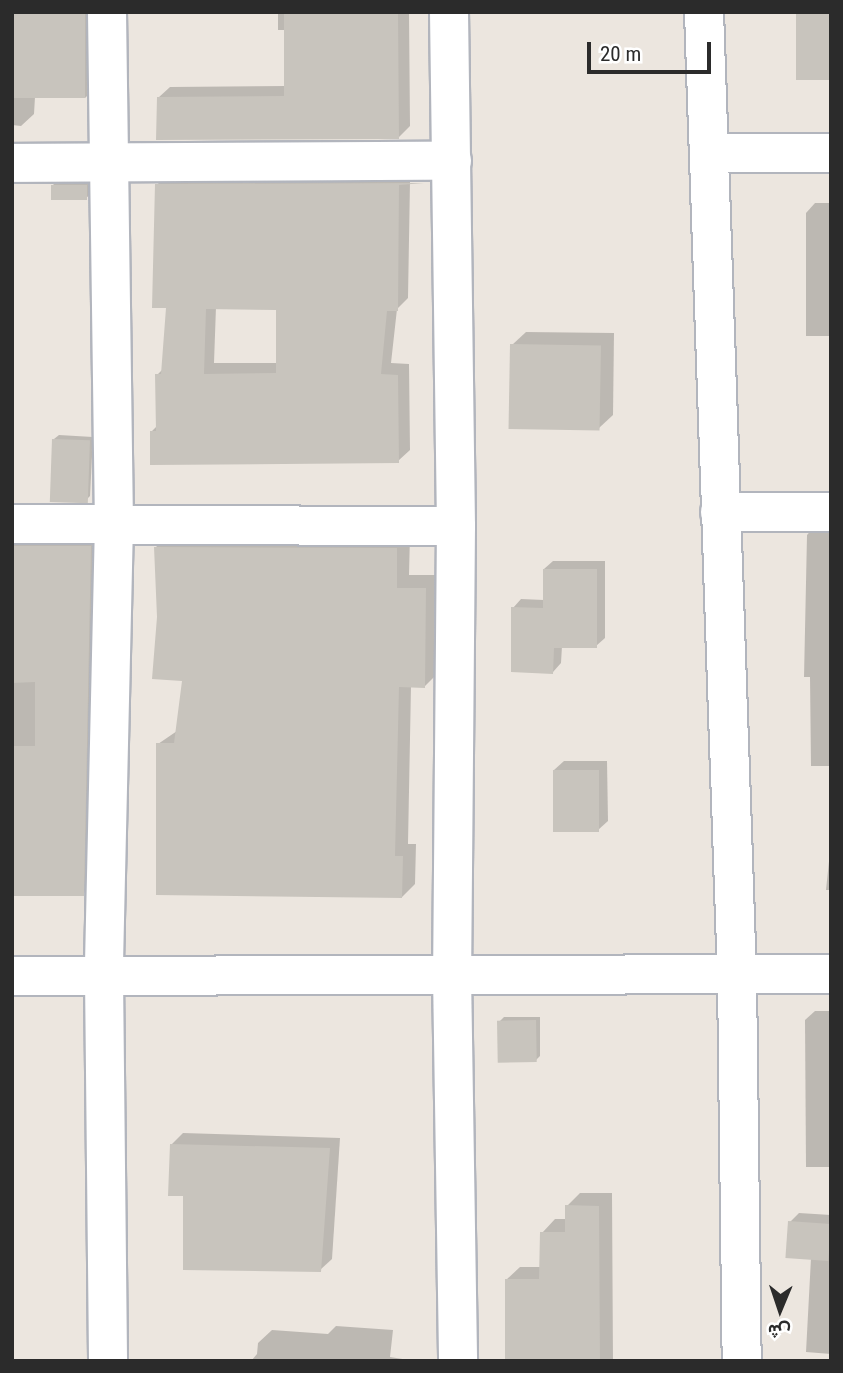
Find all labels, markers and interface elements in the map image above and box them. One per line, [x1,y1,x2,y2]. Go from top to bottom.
scale bar [591,28,715,72]
text: 20 m [600,42,641,66]
north arrow [745,1275,815,1345]
text: ش [767,1320,791,1343]

